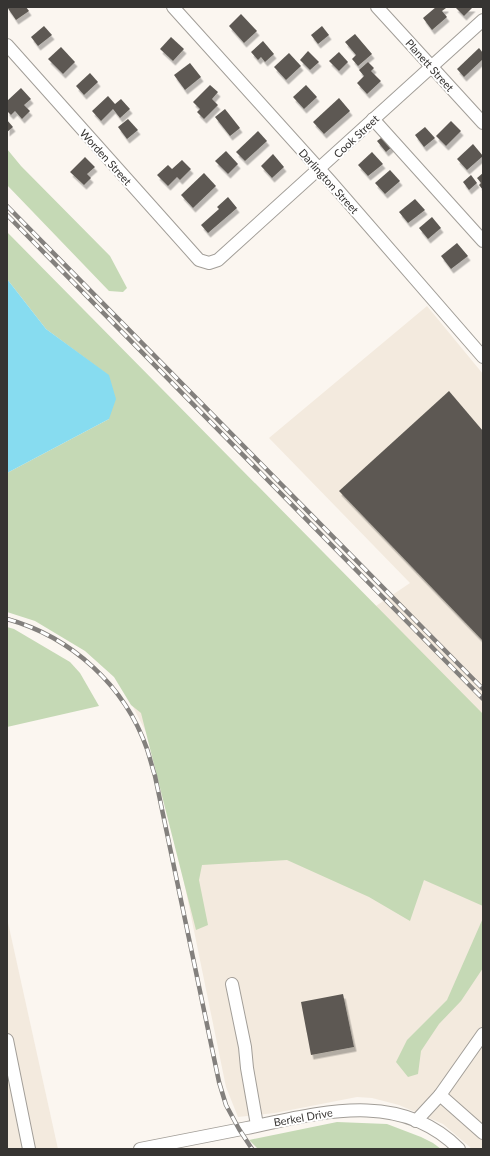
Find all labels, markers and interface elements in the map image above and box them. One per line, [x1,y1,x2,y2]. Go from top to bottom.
street label: Planett Street [403,36,457,94]
street label: Cook Street [331,112,381,160]
street label: Worden Street [78,126,135,188]
street label: Darlington Street [296,146,362,216]
street label: Berkel Drive [273,1105,334,1129]

